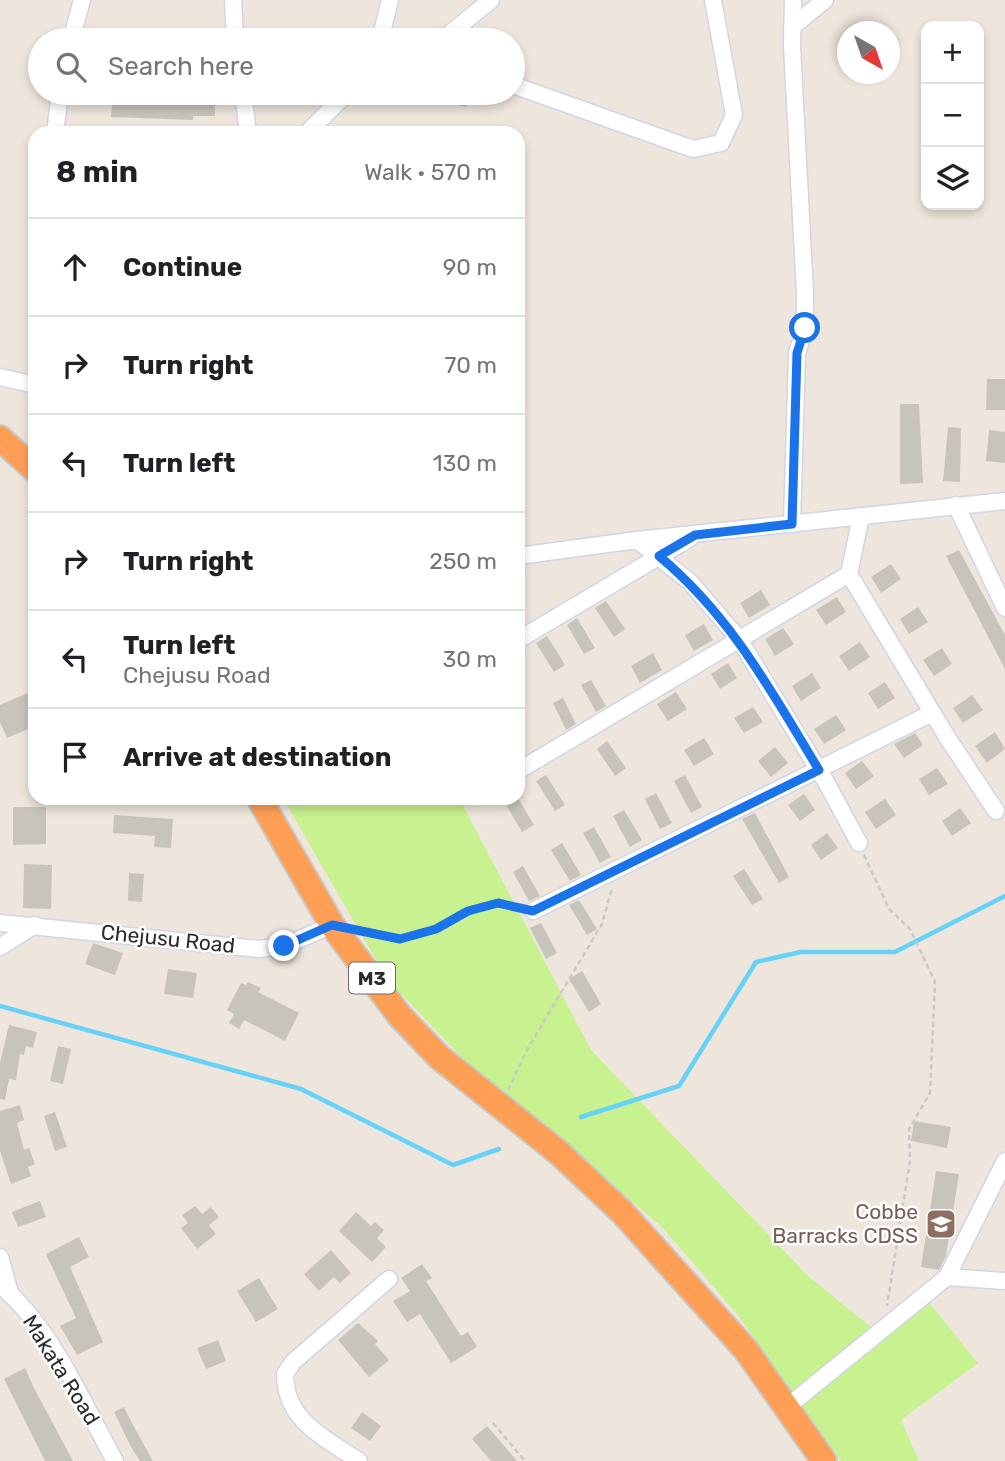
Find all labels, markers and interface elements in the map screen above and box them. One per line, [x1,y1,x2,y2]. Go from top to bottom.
north arrow [837,21,900,84]
map controls [921,21,984,210]
button: + [921,21,984,84]
search box [28,28,525,105]
icon: search [52,48,90,86]
text: Search here [108,51,254,82]
button: − [921,84,984,147]
button: layers [921,147,984,210]
text: 8 min [56,154,138,190]
text: Walk · 570 m [364,158,497,186]
icon: ahead [56,248,94,286]
text: Continue [123,252,242,283]
text: 90 m [443,253,497,281]
route start [789,312,820,343]
icon: right [56,346,94,384]
text: Turn right [123,350,253,381]
text: 70 m [445,351,497,379]
icon: left [56,444,94,482]
text: Turn left [123,448,235,479]
text: 130 m [433,449,497,477]
icon: right [56,542,94,580]
text: Turn right [123,546,253,577]
text: 250 m [429,547,497,575]
text: Turn left [123,630,235,661]
icon: left [56,640,94,678]
text: 30 m [442,645,497,673]
text: Chejusu Road [123,661,271,689]
icon: arrive [56,738,94,776]
text: Arrive at destination [123,742,391,773]
street label: Chejusu Road [100,919,236,958]
route end [268,930,299,961]
road number: M3 [349,962,395,994]
place label: Cobbe Barracks CDSS [772,1199,918,1248]
school or university icon: Cobbe Barracks CDSS [924,1207,958,1241]
street label: Makata Road [18,1310,105,1429]

